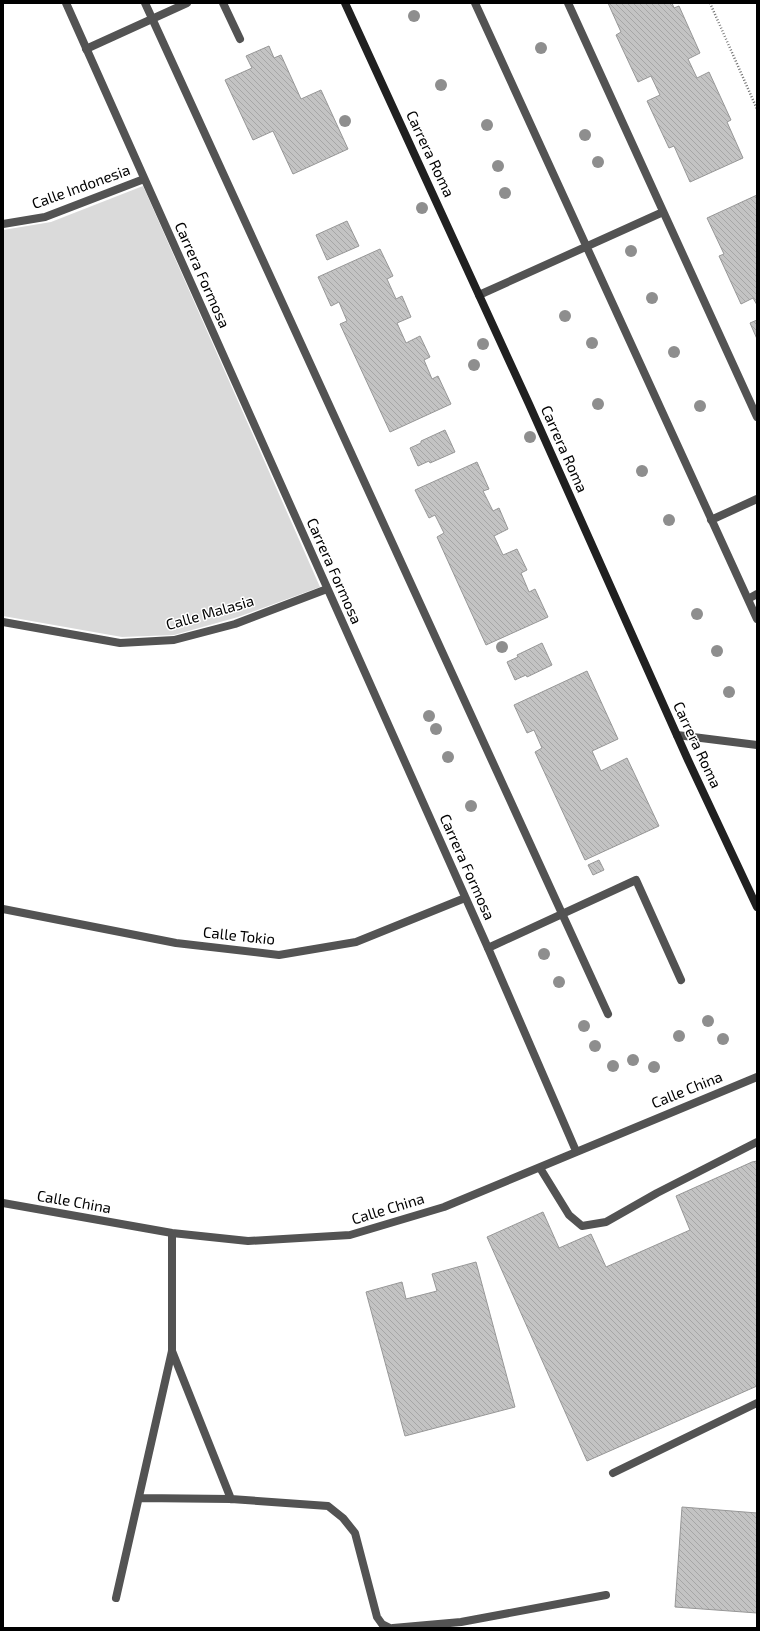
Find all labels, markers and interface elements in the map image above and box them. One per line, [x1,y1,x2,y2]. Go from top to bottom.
street label: Carrera Roma [403,107,459,200]
street label: Calle Indonesia [29,160,132,212]
street label: Carrera Formosa [171,219,234,330]
street label: Carrera Roma [538,402,592,495]
street label: Carrera Formosa [303,515,366,626]
street label: Calle Malasia [164,591,256,633]
street label: Carrera Roma [670,698,726,791]
street label: Carrera Formosa [436,811,499,922]
street label: Calle Tokio [202,922,276,948]
street label: Calle China [648,1067,725,1111]
street label: Calle China [36,1186,113,1216]
street label: Calle China [349,1188,426,1228]

